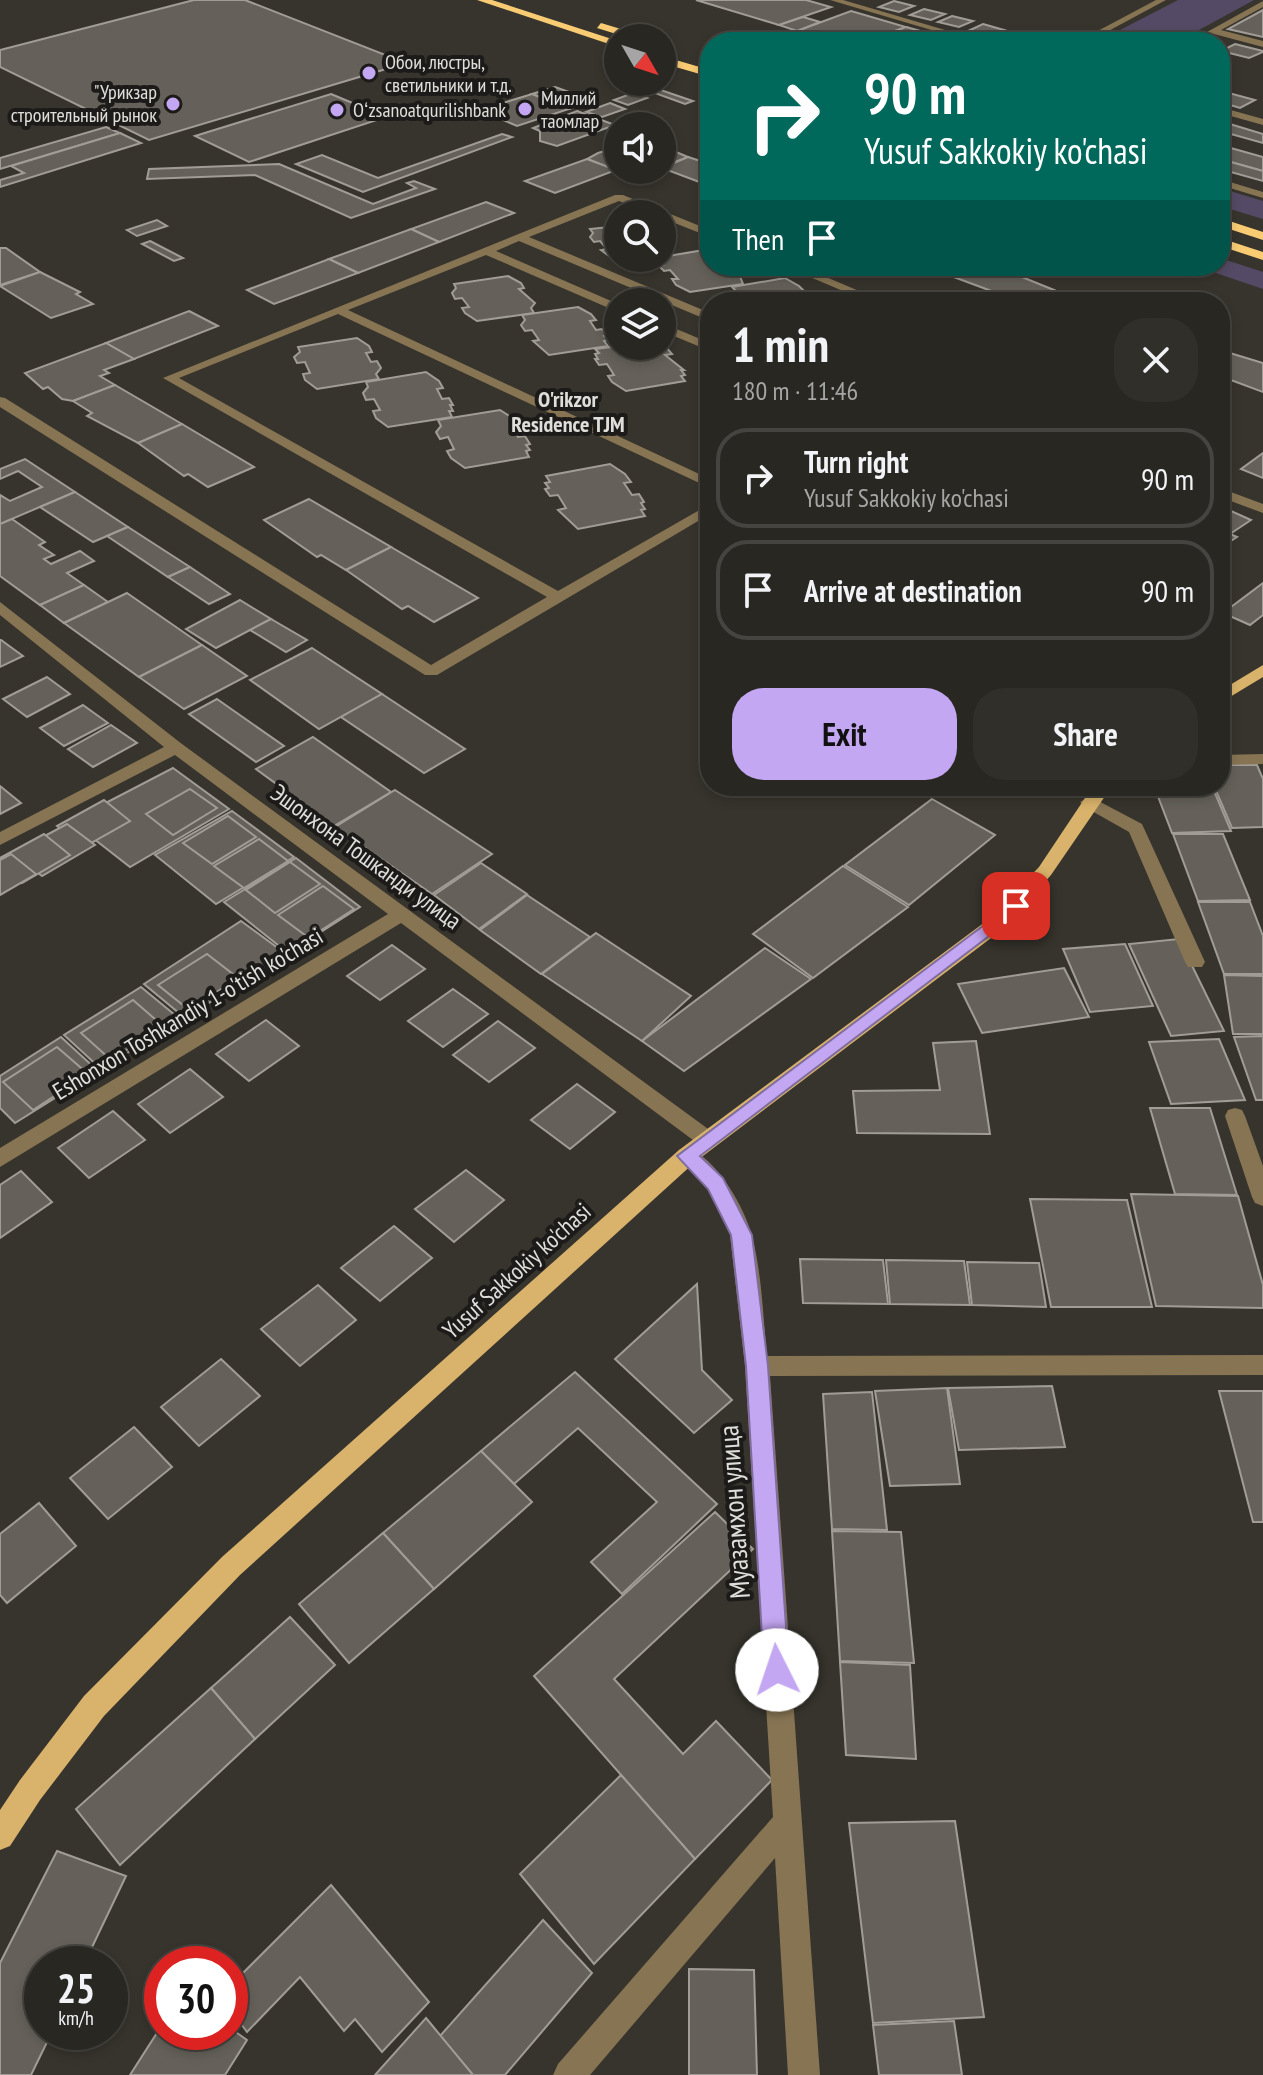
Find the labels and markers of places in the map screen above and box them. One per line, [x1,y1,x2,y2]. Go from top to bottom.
place label: Обои, люстры, светильники и т.д. [385,49,512,98]
marker: Обои, люстры, светильники и т.д. [360,64,378,82]
place label: "Урикзар строительный рынок [11,79,157,128]
place label: Миллий таомлар [541,85,599,134]
marker: "Урикзар строительный рынок [164,95,182,113]
place label: Oʻzsanoatqurilishbank [353,97,506,123]
marker: Миллий таомлар [516,100,534,118]
marker: Oʻzsanoatqurilishbank [328,101,346,119]
pin [982,872,1050,940]

